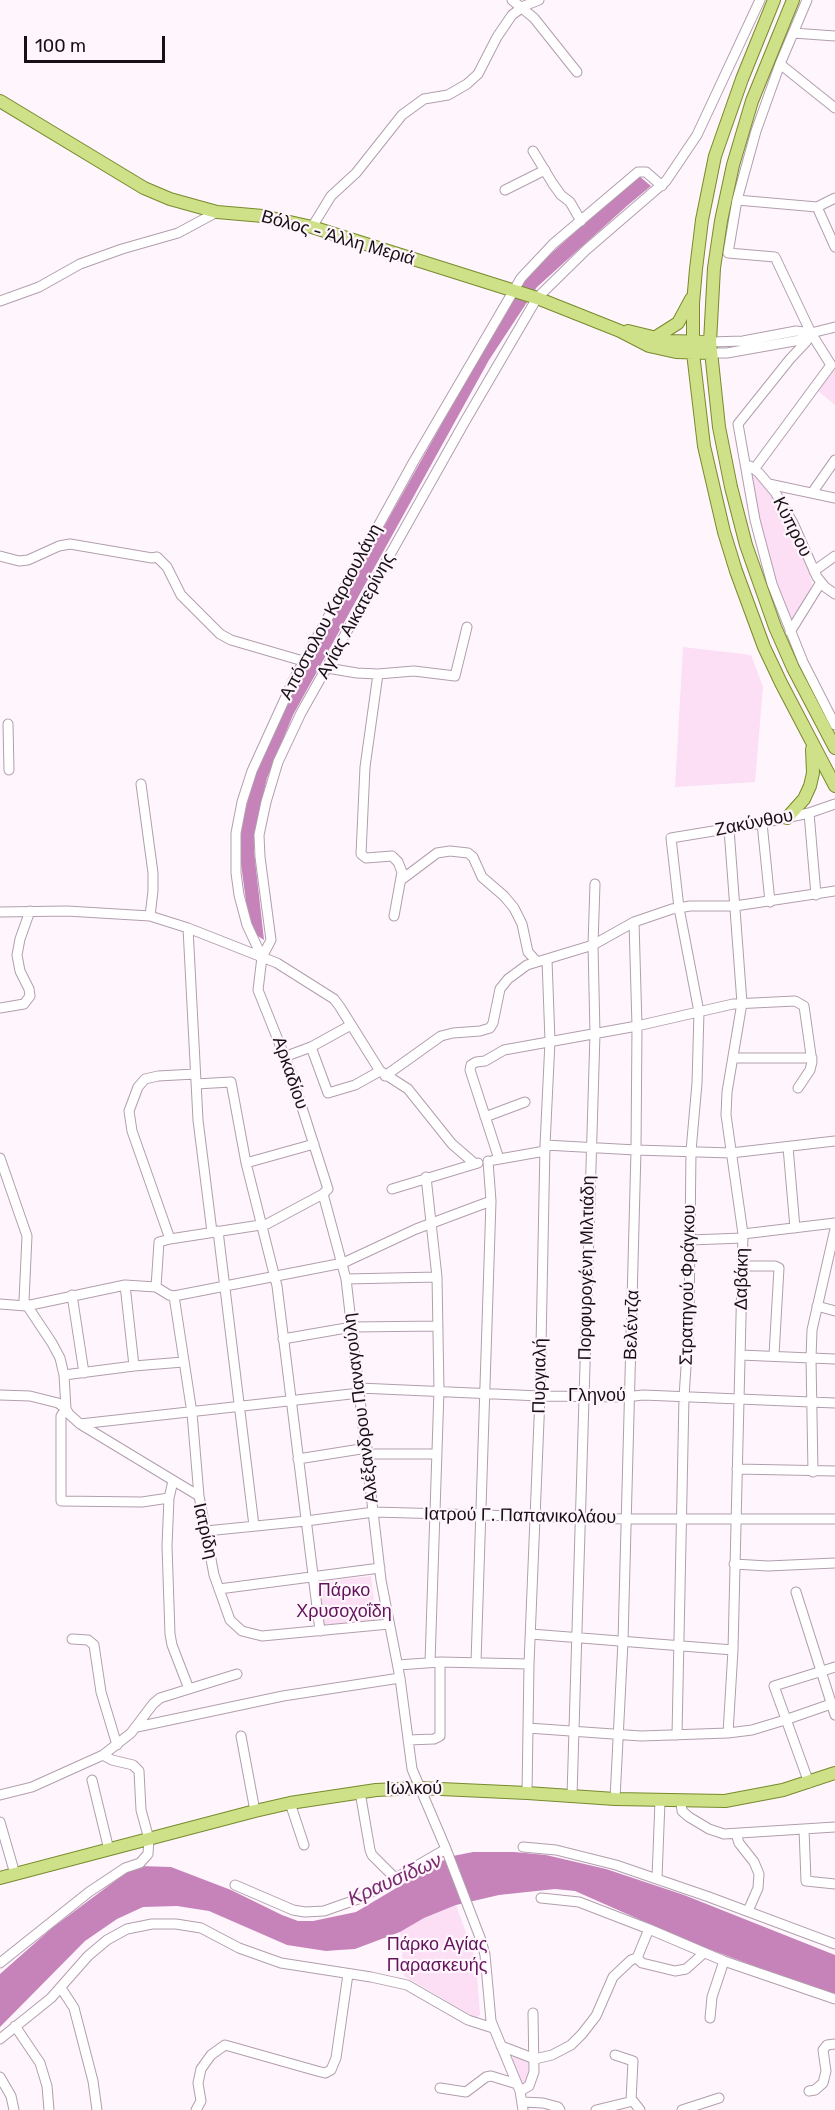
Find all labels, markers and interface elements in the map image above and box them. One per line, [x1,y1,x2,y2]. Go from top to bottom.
scale bar [27,24,168,62]
text: 100 m [35,35,86,57]
street label: Βόλος - Άλλη Μεριά [259,206,417,270]
street label: Κύπρου [768,493,816,561]
street label: Απόστολου Καραουλάνη [275,520,387,704]
street label: Αγίας Αικατερίνης [313,549,399,683]
street label: Ζακύνθου [713,805,795,841]
street label: Αρκαδίου [268,1034,312,1112]
street label: Πορφυρογένη Μιλτιάδη [575,1175,599,1361]
street label: Στρατηγού Φράγκου [676,1204,700,1366]
street label: Δαβάκη [731,1248,753,1310]
street label: Βελέντζα [620,1290,644,1360]
street label: Αλέξανδρου Παναγούλη [339,1312,383,1504]
street label: Πυργιαλή [529,1338,551,1414]
street label: Γληνού [568,1385,626,1407]
street label: Ιατρίδη [188,1501,222,1561]
street label: Ιατρού Γ. Παπανικολάου [424,1504,616,1528]
park label: Πάρκο Χρυσοχοΐδη [296,1580,392,1622]
street label: Ιωλκού [386,1778,442,1800]
water label: Κραυσίδων [344,1849,446,1911]
park label: Πάρκο Αγίας Παρασκευής [387,1934,487,1976]

